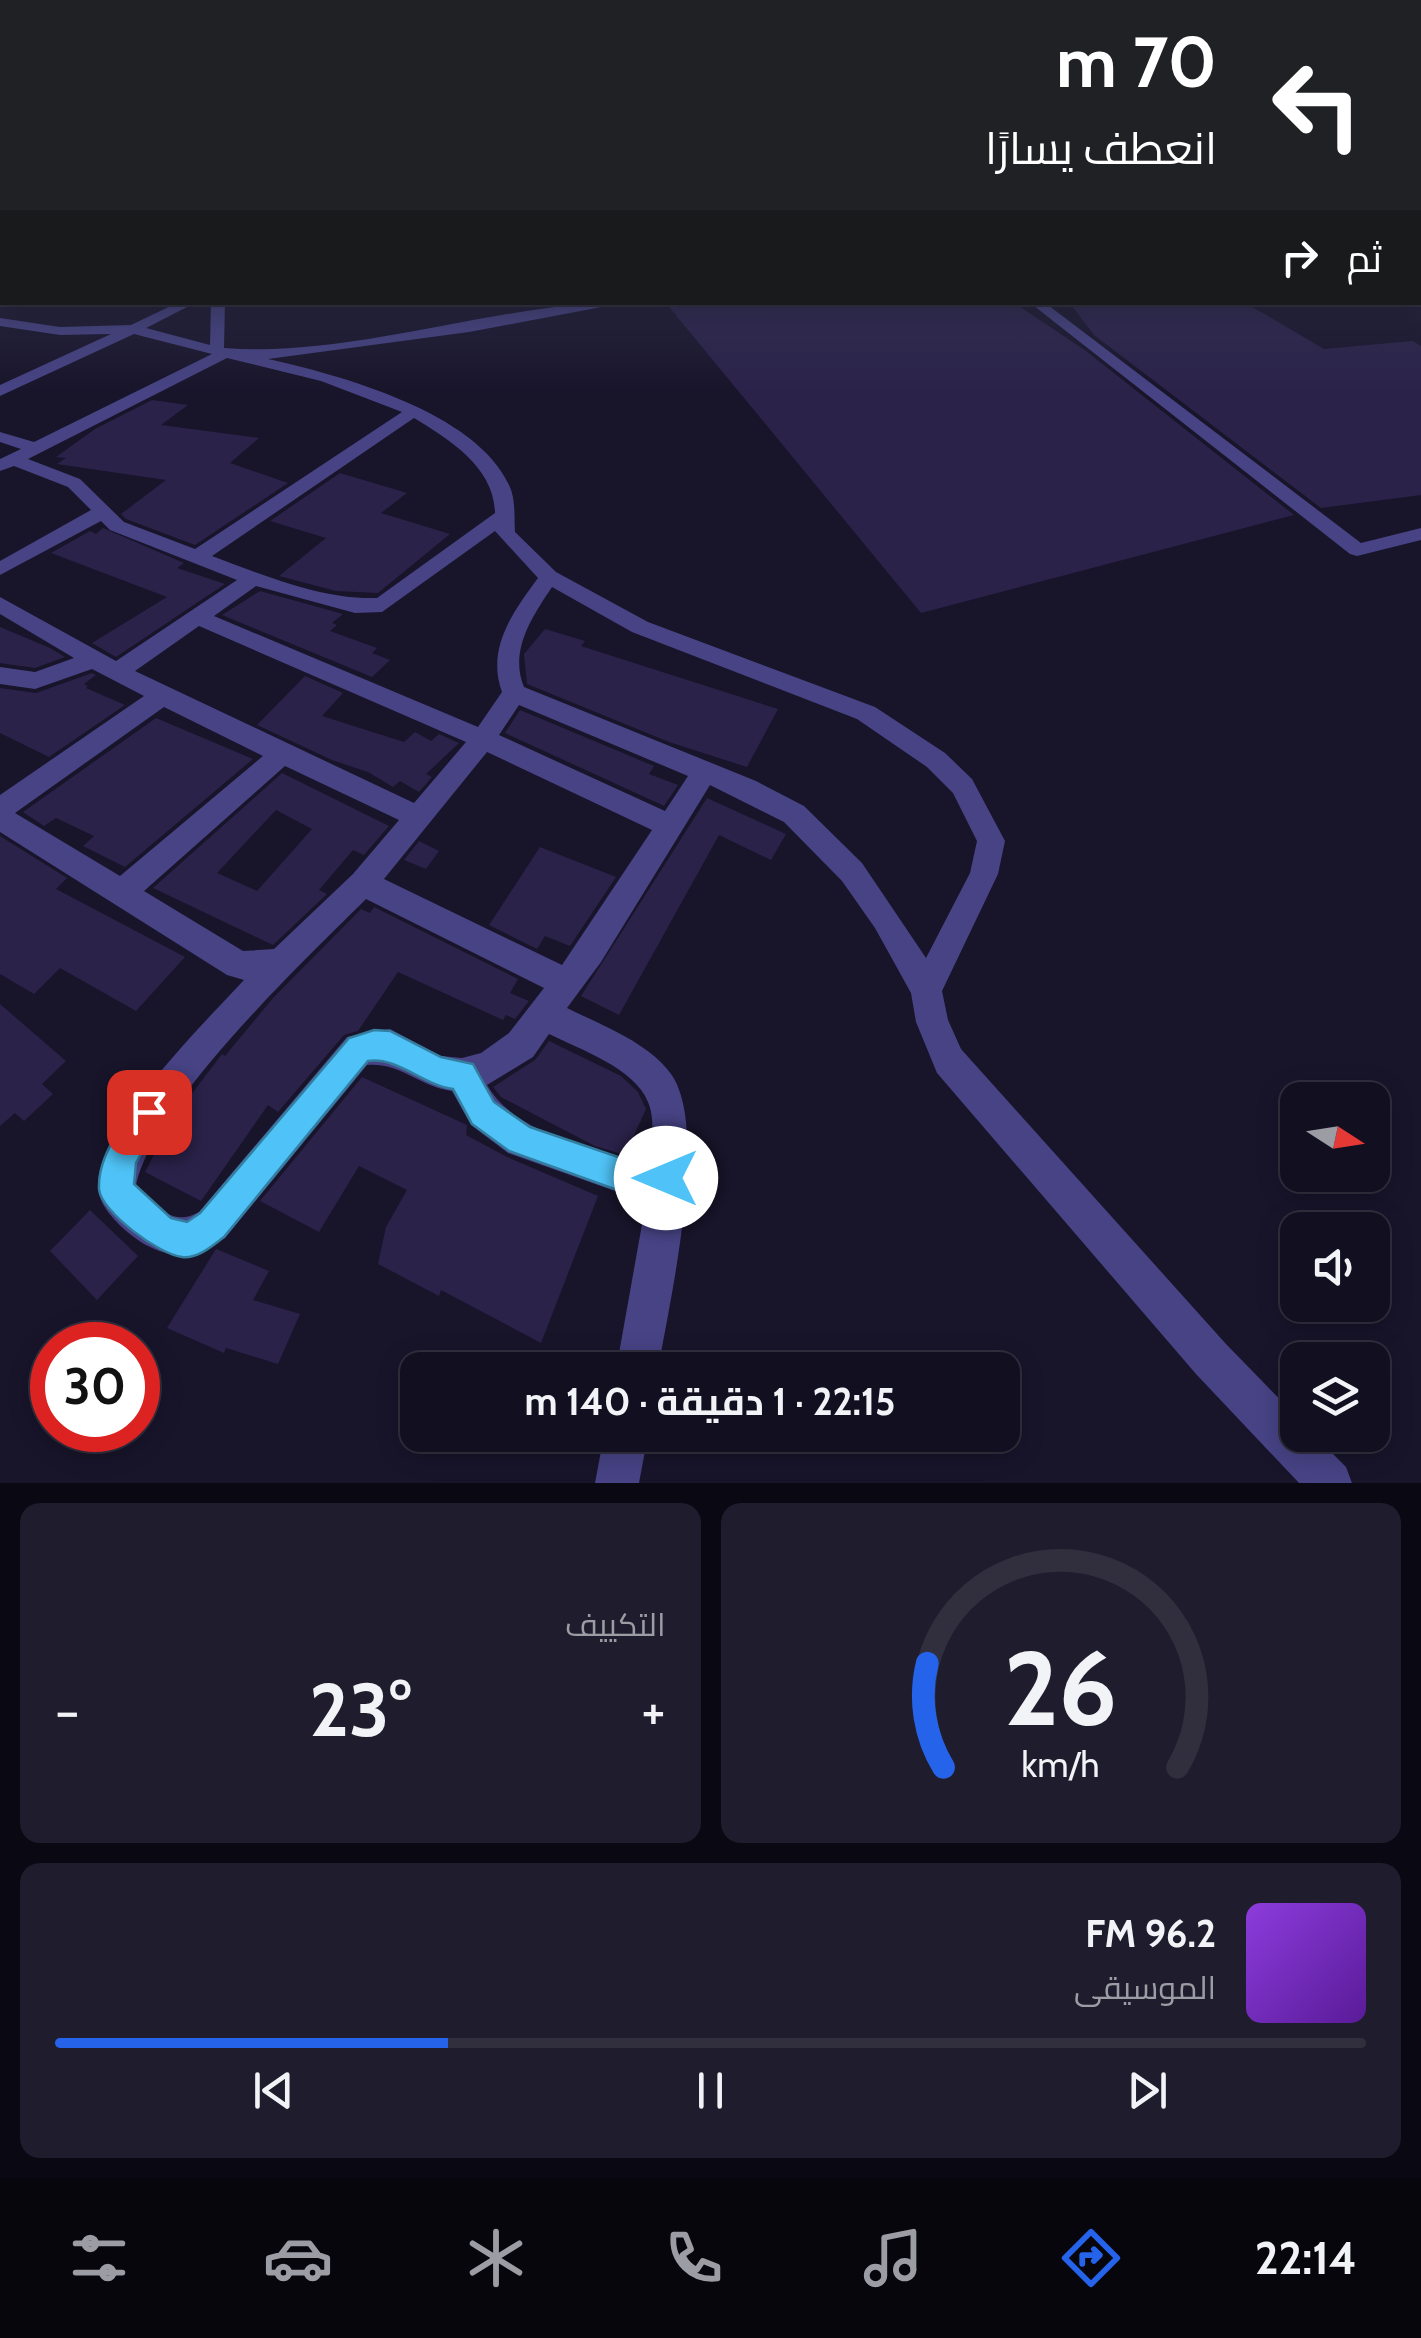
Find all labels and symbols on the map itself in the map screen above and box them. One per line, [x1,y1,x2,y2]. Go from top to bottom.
pin [107,1070,192,1155]
north arrow [1280,1082,1390,1192]
position arrow [614,1126,718,1230]
speed limit sign: 30 [30,1322,160,1452]

